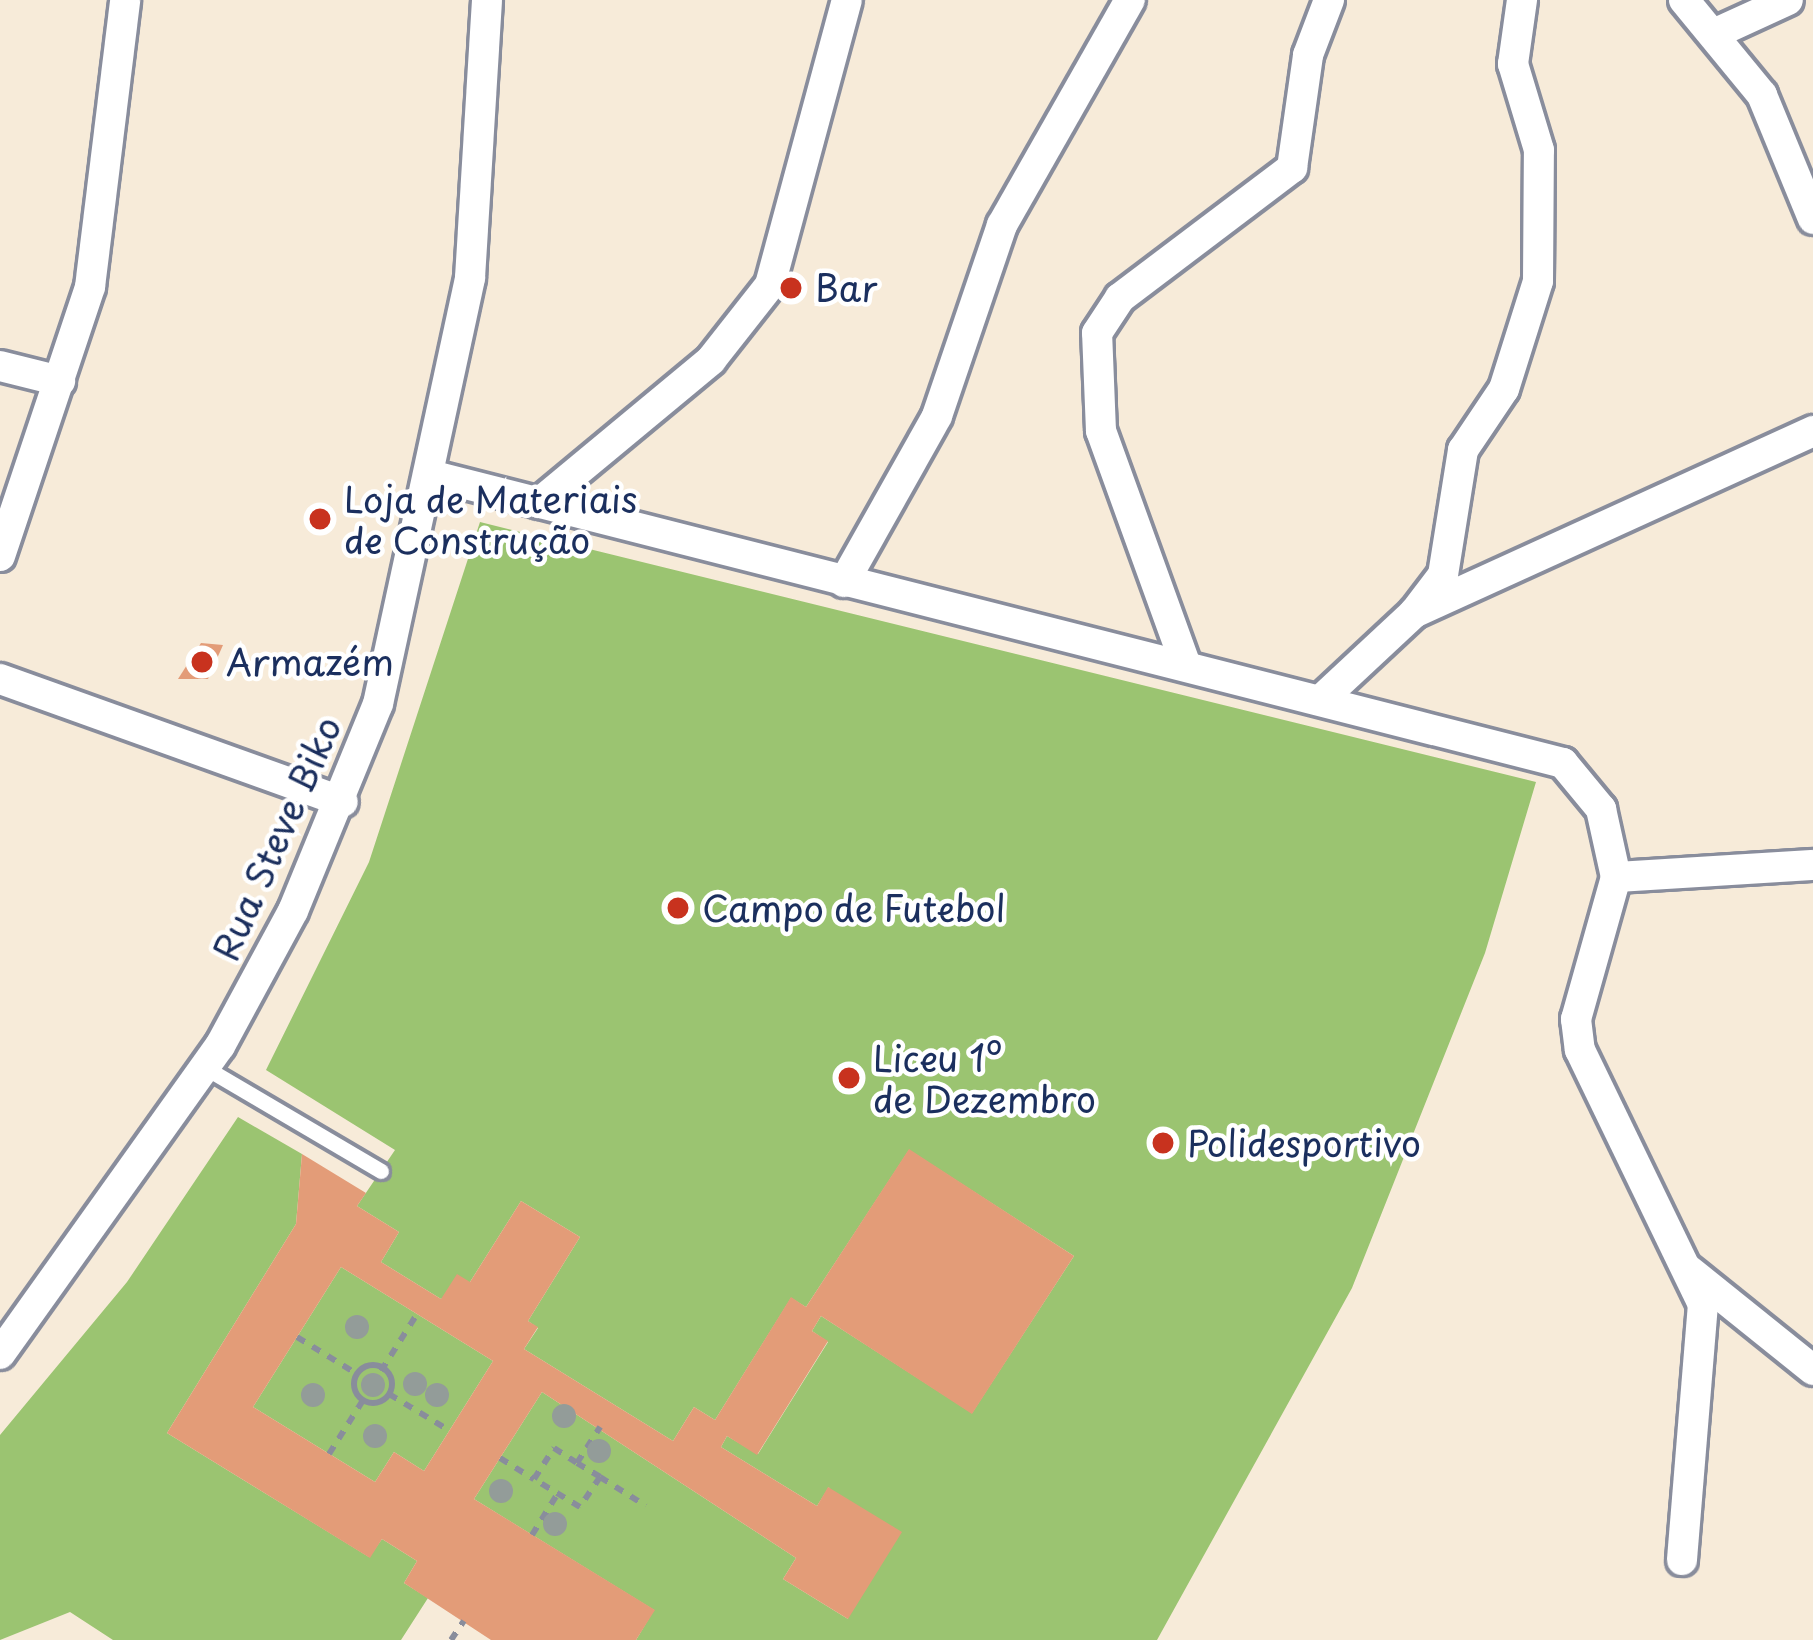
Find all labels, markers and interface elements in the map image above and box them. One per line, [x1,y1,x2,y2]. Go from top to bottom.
place label: Bar [815,266,877,310]
marker: Bar [778,275,804,301]
place label: Loja de Materiais de Construção [344,476,642,561]
marker: Loja de Materiais de Construção [307,506,333,532]
place label: Armazém [226,640,394,684]
marker: Armazém [189,649,215,675]
street label: Rua Steve Biko [203,709,349,967]
place label: Campo de Futebol [702,886,1012,930]
marker: Campo de Futebol [665,895,691,921]
place label: Liceu 1º de Dezembro [873,1035,1096,1120]
marker: Liceu 1º de Dezembro [836,1065,862,1091]
place label: Polidesportivo [1187,1121,1421,1165]
marker: Polidesportivo [1150,1130,1176,1156]

